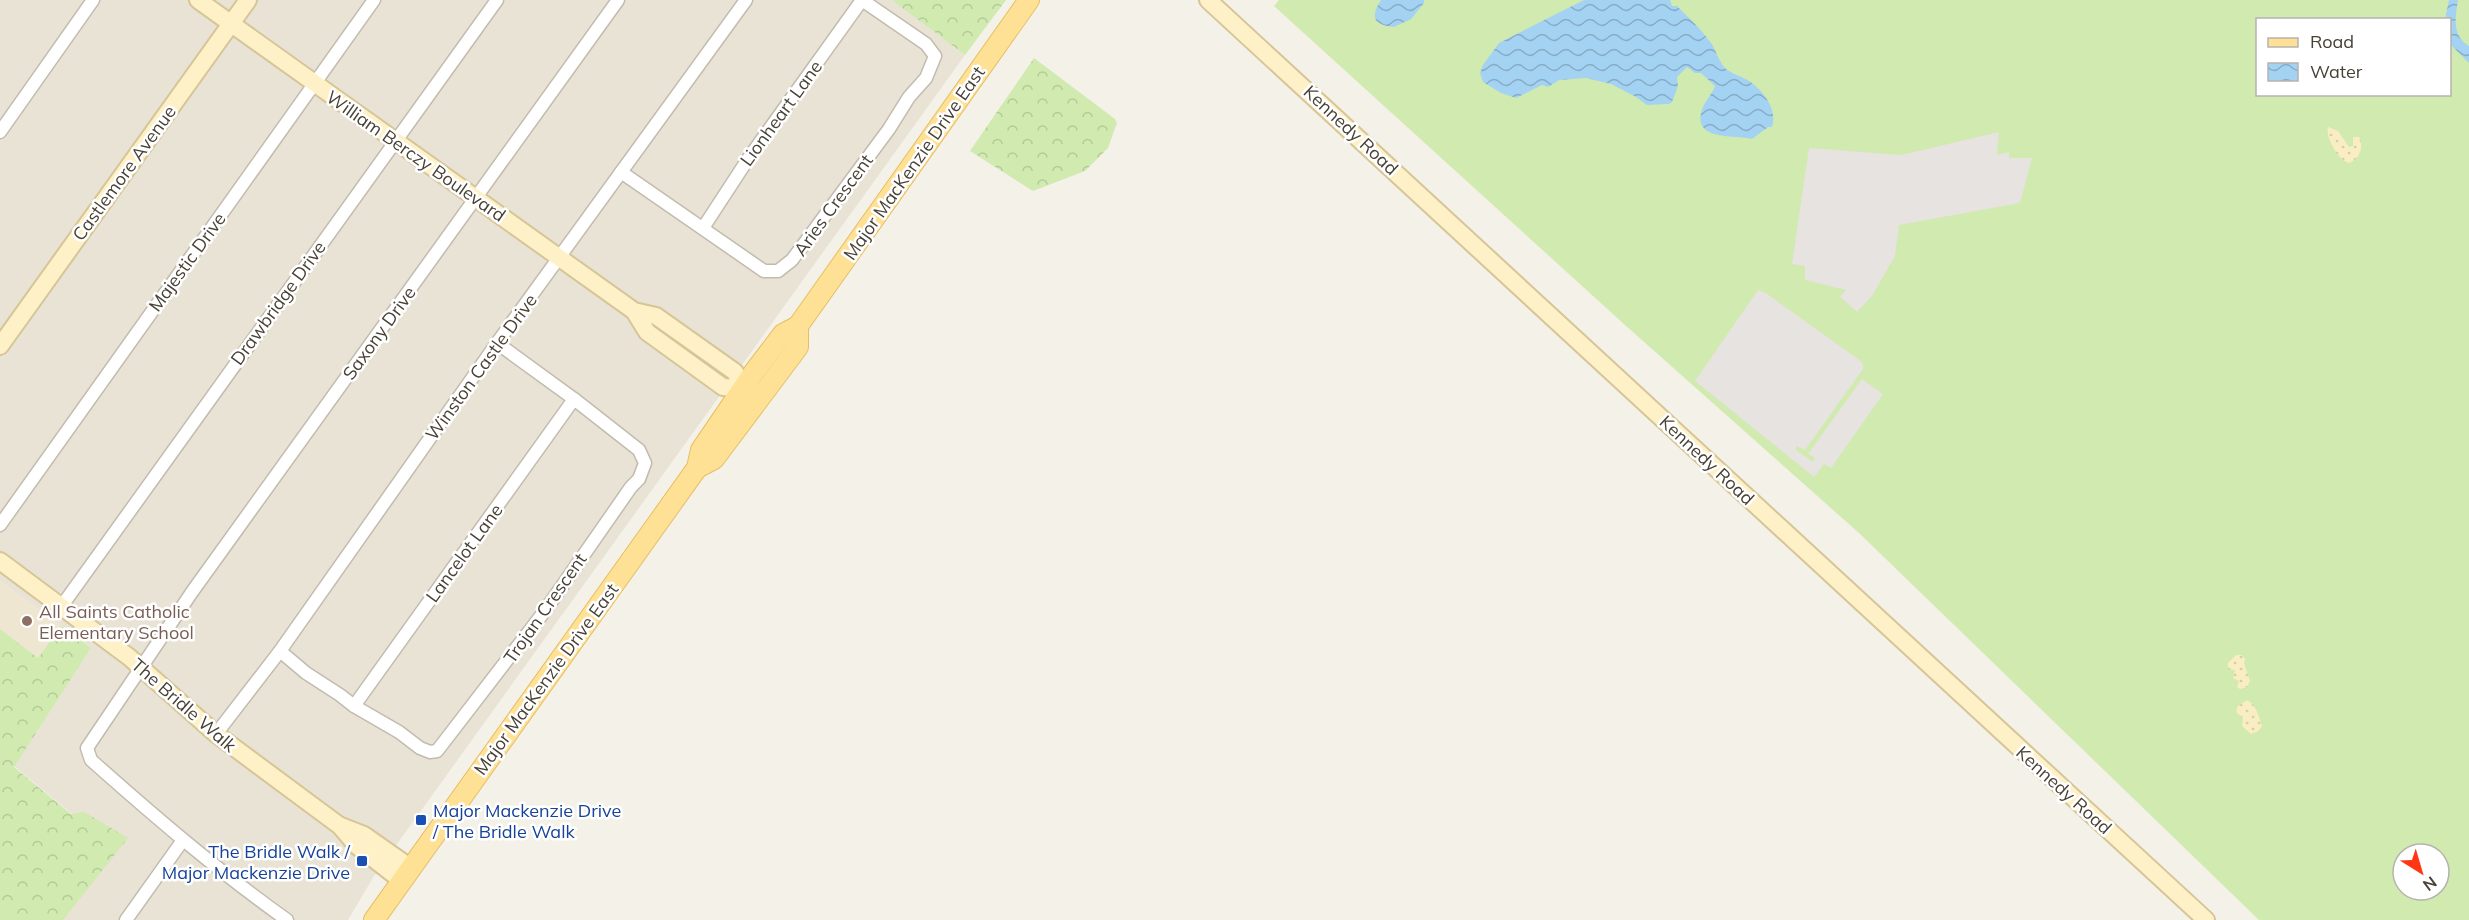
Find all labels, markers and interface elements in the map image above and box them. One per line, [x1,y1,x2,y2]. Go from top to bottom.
legend [2256,18,2451,96]
text: Road [2310,30,2354,53]
street label: Lionheart Lane [735,56,827,170]
text: Water [2310,60,2363,83]
street label: Major MacKenzie Drive East [838,62,990,264]
street label: Kennedy Road [1299,80,1403,180]
street label: William Berczy Boulevard [322,85,510,227]
street label: Castlemore Avenue [67,101,181,245]
street label: Aries Crescent [788,150,878,260]
street label: Majestic Drive [143,208,231,316]
street label: Drawbridge Drive [225,237,331,369]
street label: Saxony Drive [337,282,421,384]
street label: Winston Castle Drive [420,289,542,445]
street label: Kennedy Road [1655,410,1759,510]
street label: Lancelot Lane [421,499,507,607]
street label: Trojan Crescent [498,548,592,668]
street label: Major MacKenzie Drive East [469,579,623,779]
place label: All Saints Catholic Elementary School [39,600,194,644]
marker: All Saints Catholic Elementary School [20,614,34,628]
street label: The Bridle Walk [127,653,242,757]
street label: Kennedy Road [2011,741,2117,839]
place label: Major Mackenzie Drive / The Bridle Walk [432,799,621,843]
marker: Major Mackenzie Drive / The Bridle Walk [414,813,428,827]
place label: The Bridle Walk / Major Mackenzie Drive [162,840,351,884]
north arrow [2391,842,2451,902]
marker: The Bridle Walk / Major Mackenzie Drive [355,854,369,868]
text: N [2419,872,2441,896]

